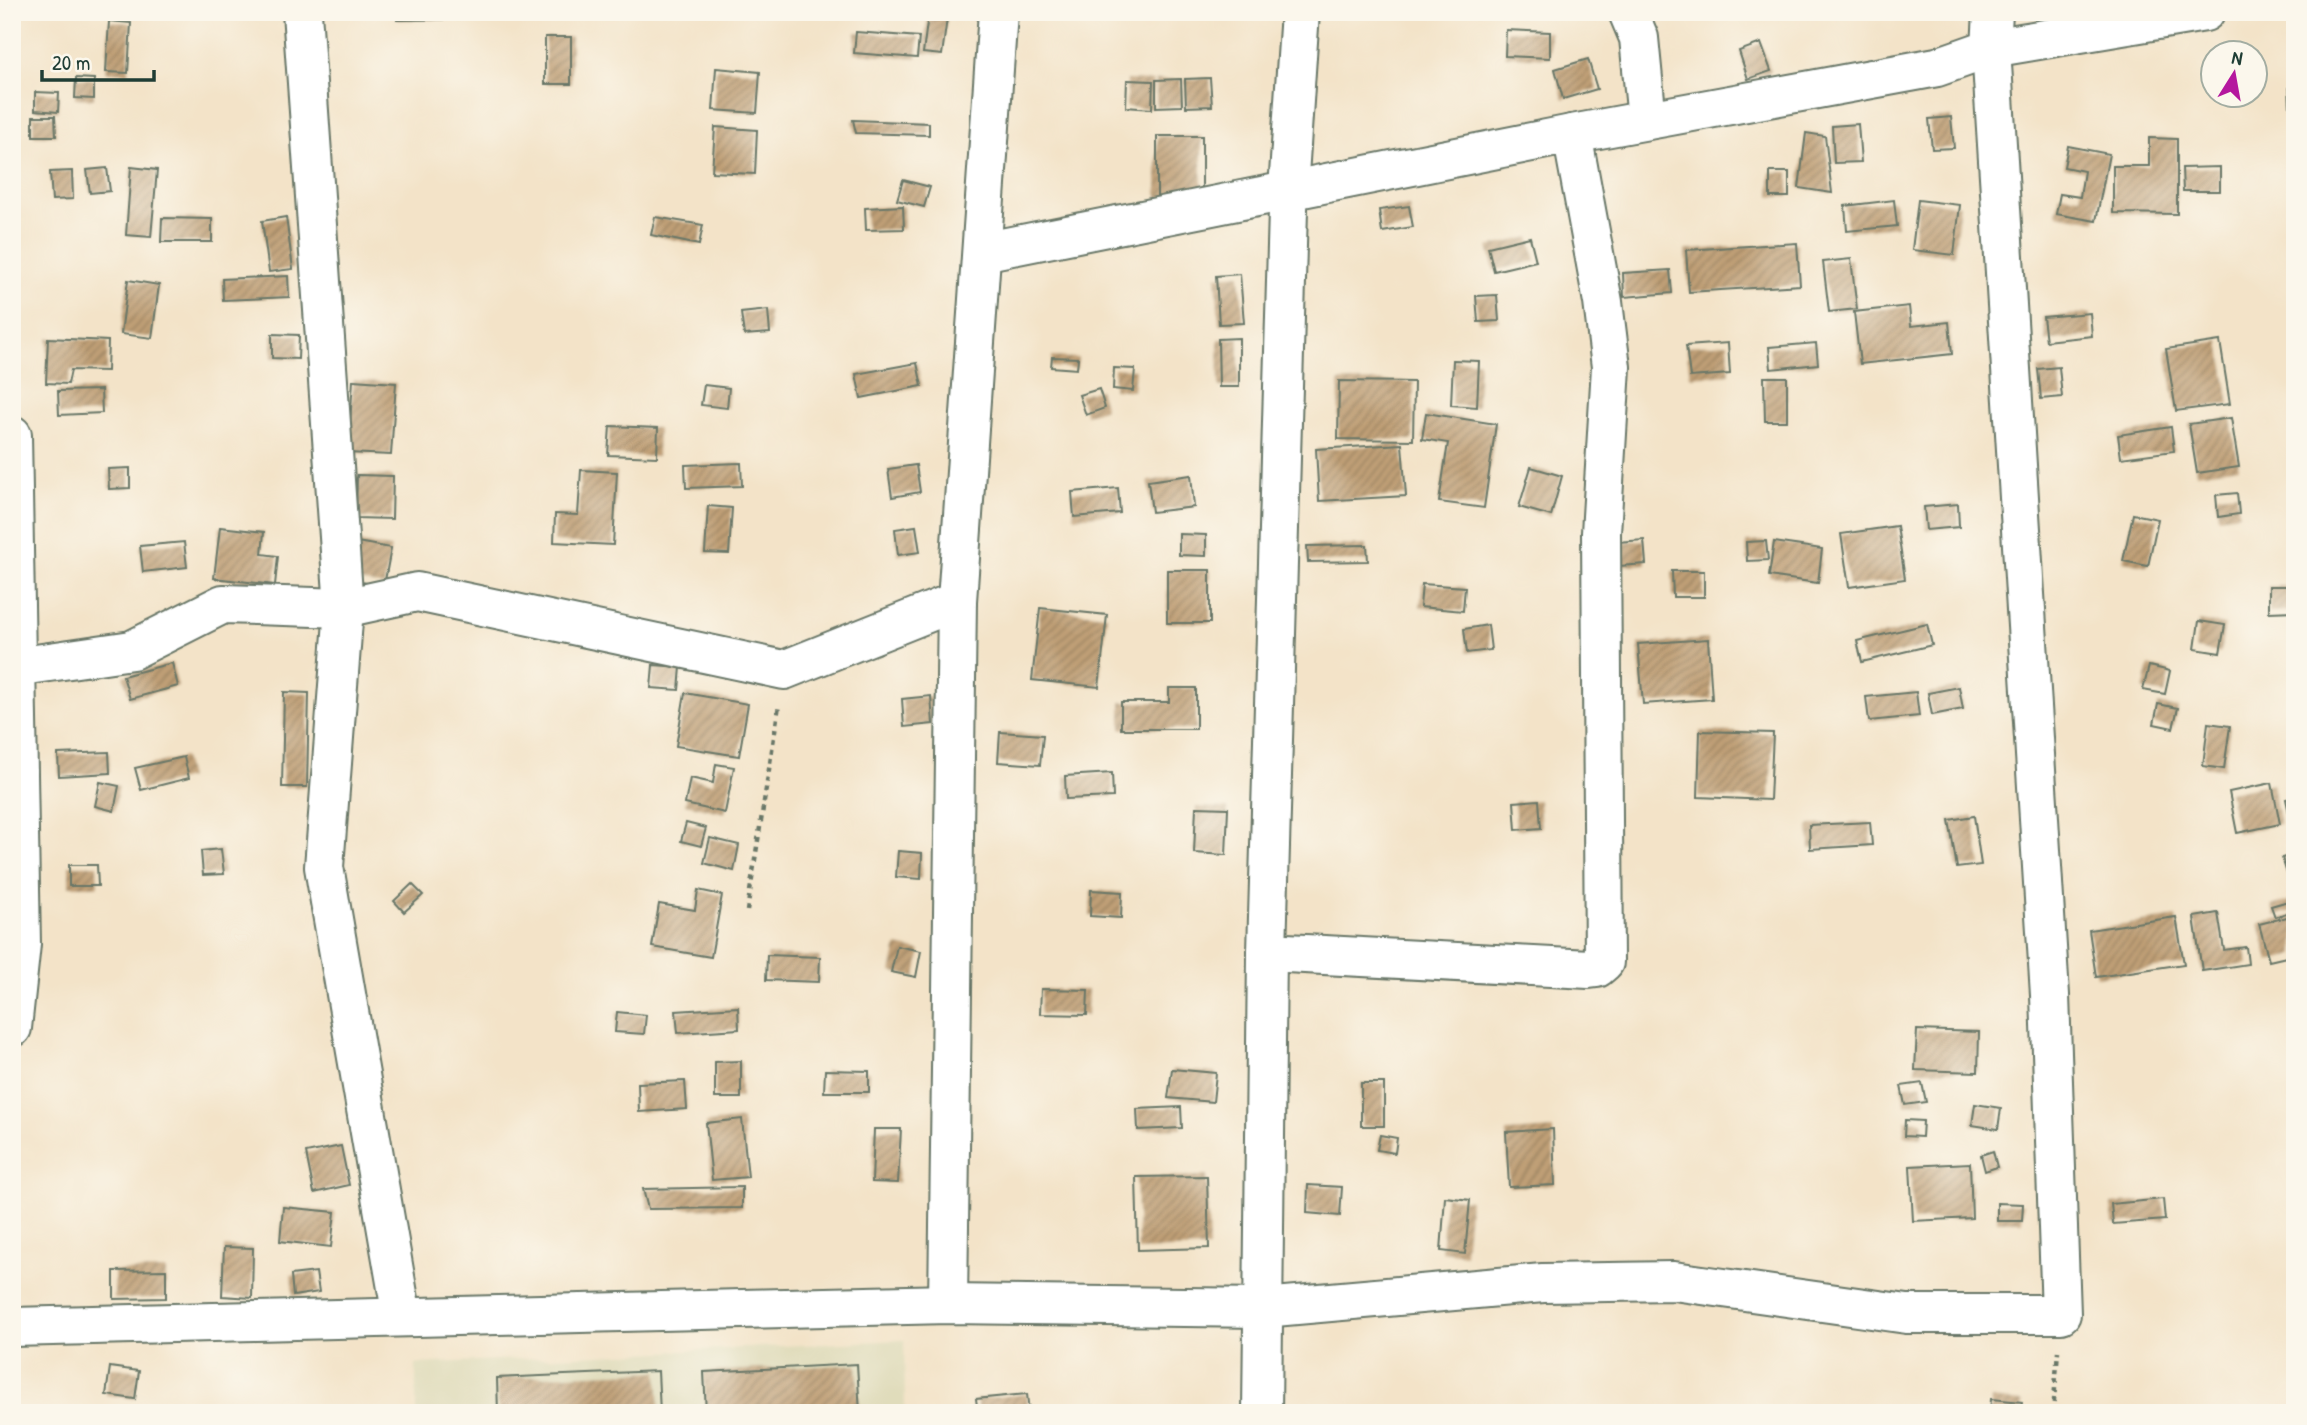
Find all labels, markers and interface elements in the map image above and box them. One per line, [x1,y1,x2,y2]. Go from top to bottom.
scale bar [42,38,154,82]
north arrow [2198,38,2268,108]
text: N [2230,44,2245,71]
text: 20 m [52,48,90,77]

